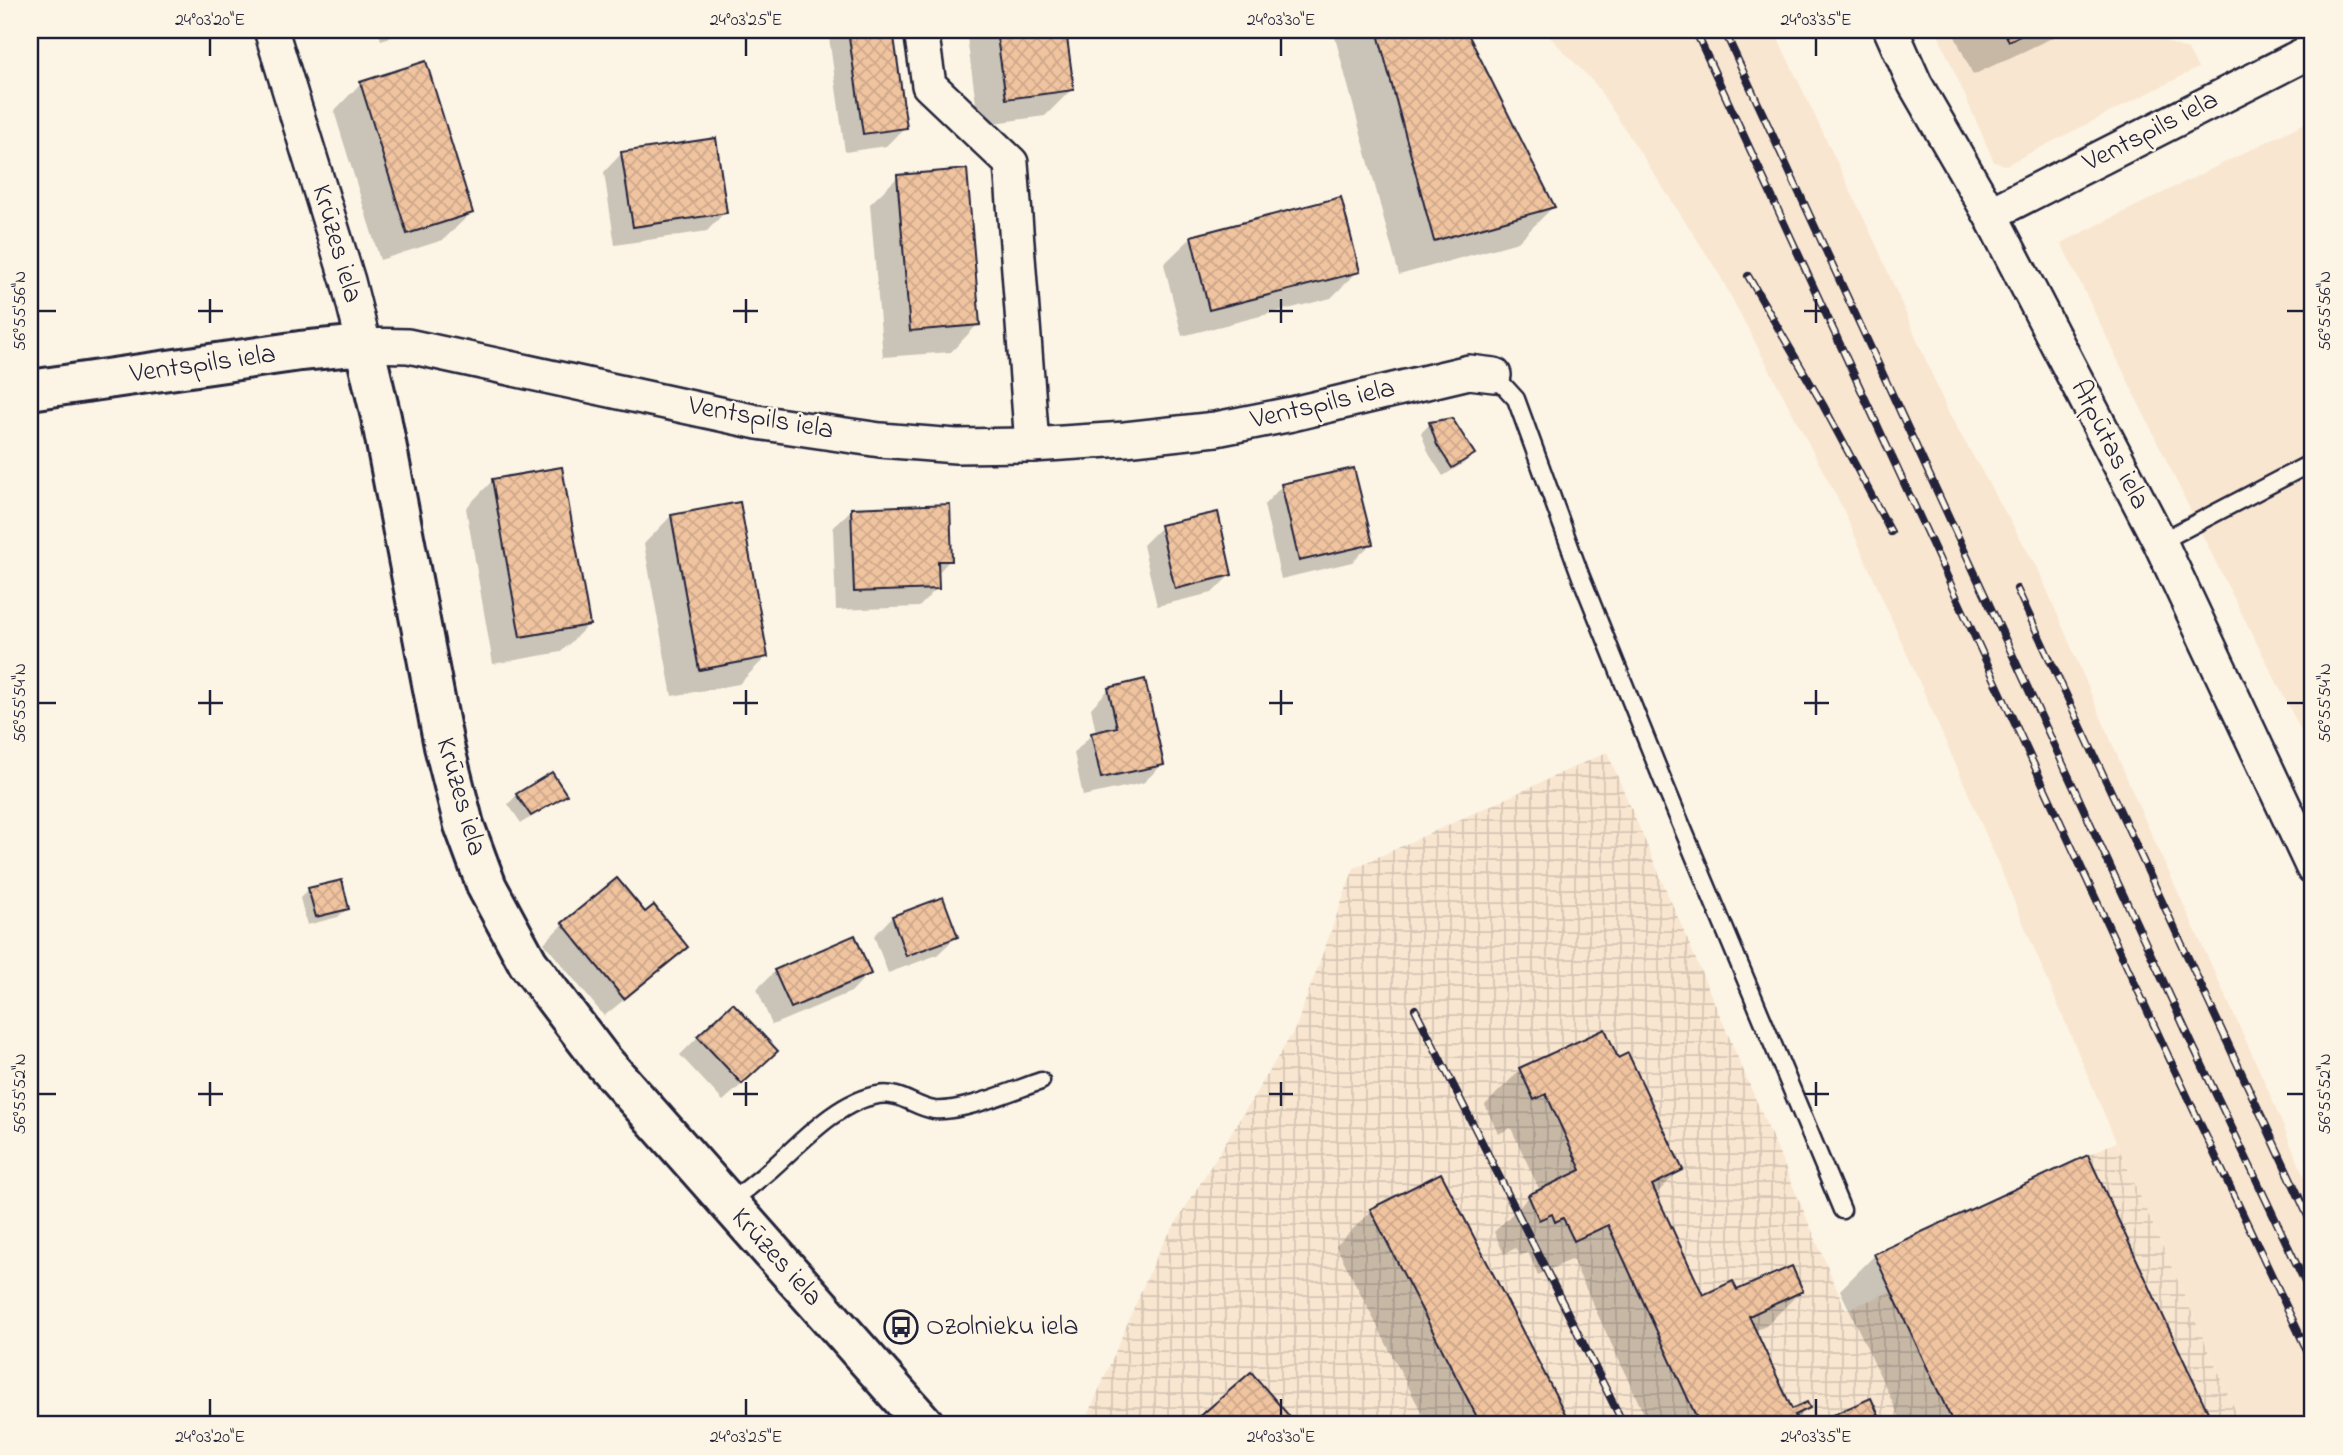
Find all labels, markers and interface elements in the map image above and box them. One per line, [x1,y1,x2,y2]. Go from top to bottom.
text: 24°03'20"E [175,8,245,34]
text: 24°03'25"E [710,8,782,34]
text: 24°03'30"E [1247,8,1315,34]
text: 24°03'35"E [1780,8,1852,34]
street label: Ventspils iela [2075,80,2226,184]
street label: Krūzes iela [300,180,372,308]
text: 56°55'56"N [8,271,34,351]
text: 56°55'56"N [2313,271,2339,351]
street label: Ventspils iela [126,334,279,396]
street label: Ventspils iela [1246,369,1399,442]
street label: Atpūtas iela [2059,373,2159,517]
street label: Ventspils iela [684,386,837,452]
text: 56°55'54"N [8,663,34,743]
text: 56°55'54"N [2313,663,2339,743]
street label: Krūzes iela [424,733,496,861]
text: 56°55'52"N [8,1053,34,1135]
text: 56°55'52"N [2313,1053,2339,1135]
street label: Krūzes iela [720,1199,832,1317]
place label: Ozolnieku iela [926,1307,1079,1348]
bus stop icon: Ozolnieku iela [882,1308,920,1346]
text: 24°03'20"E [175,1425,245,1451]
text: 24°03'25"E [710,1425,782,1451]
text: 24°03'30"E [1247,1425,1315,1451]
text: 24°03'35"E [1780,1425,1852,1451]

